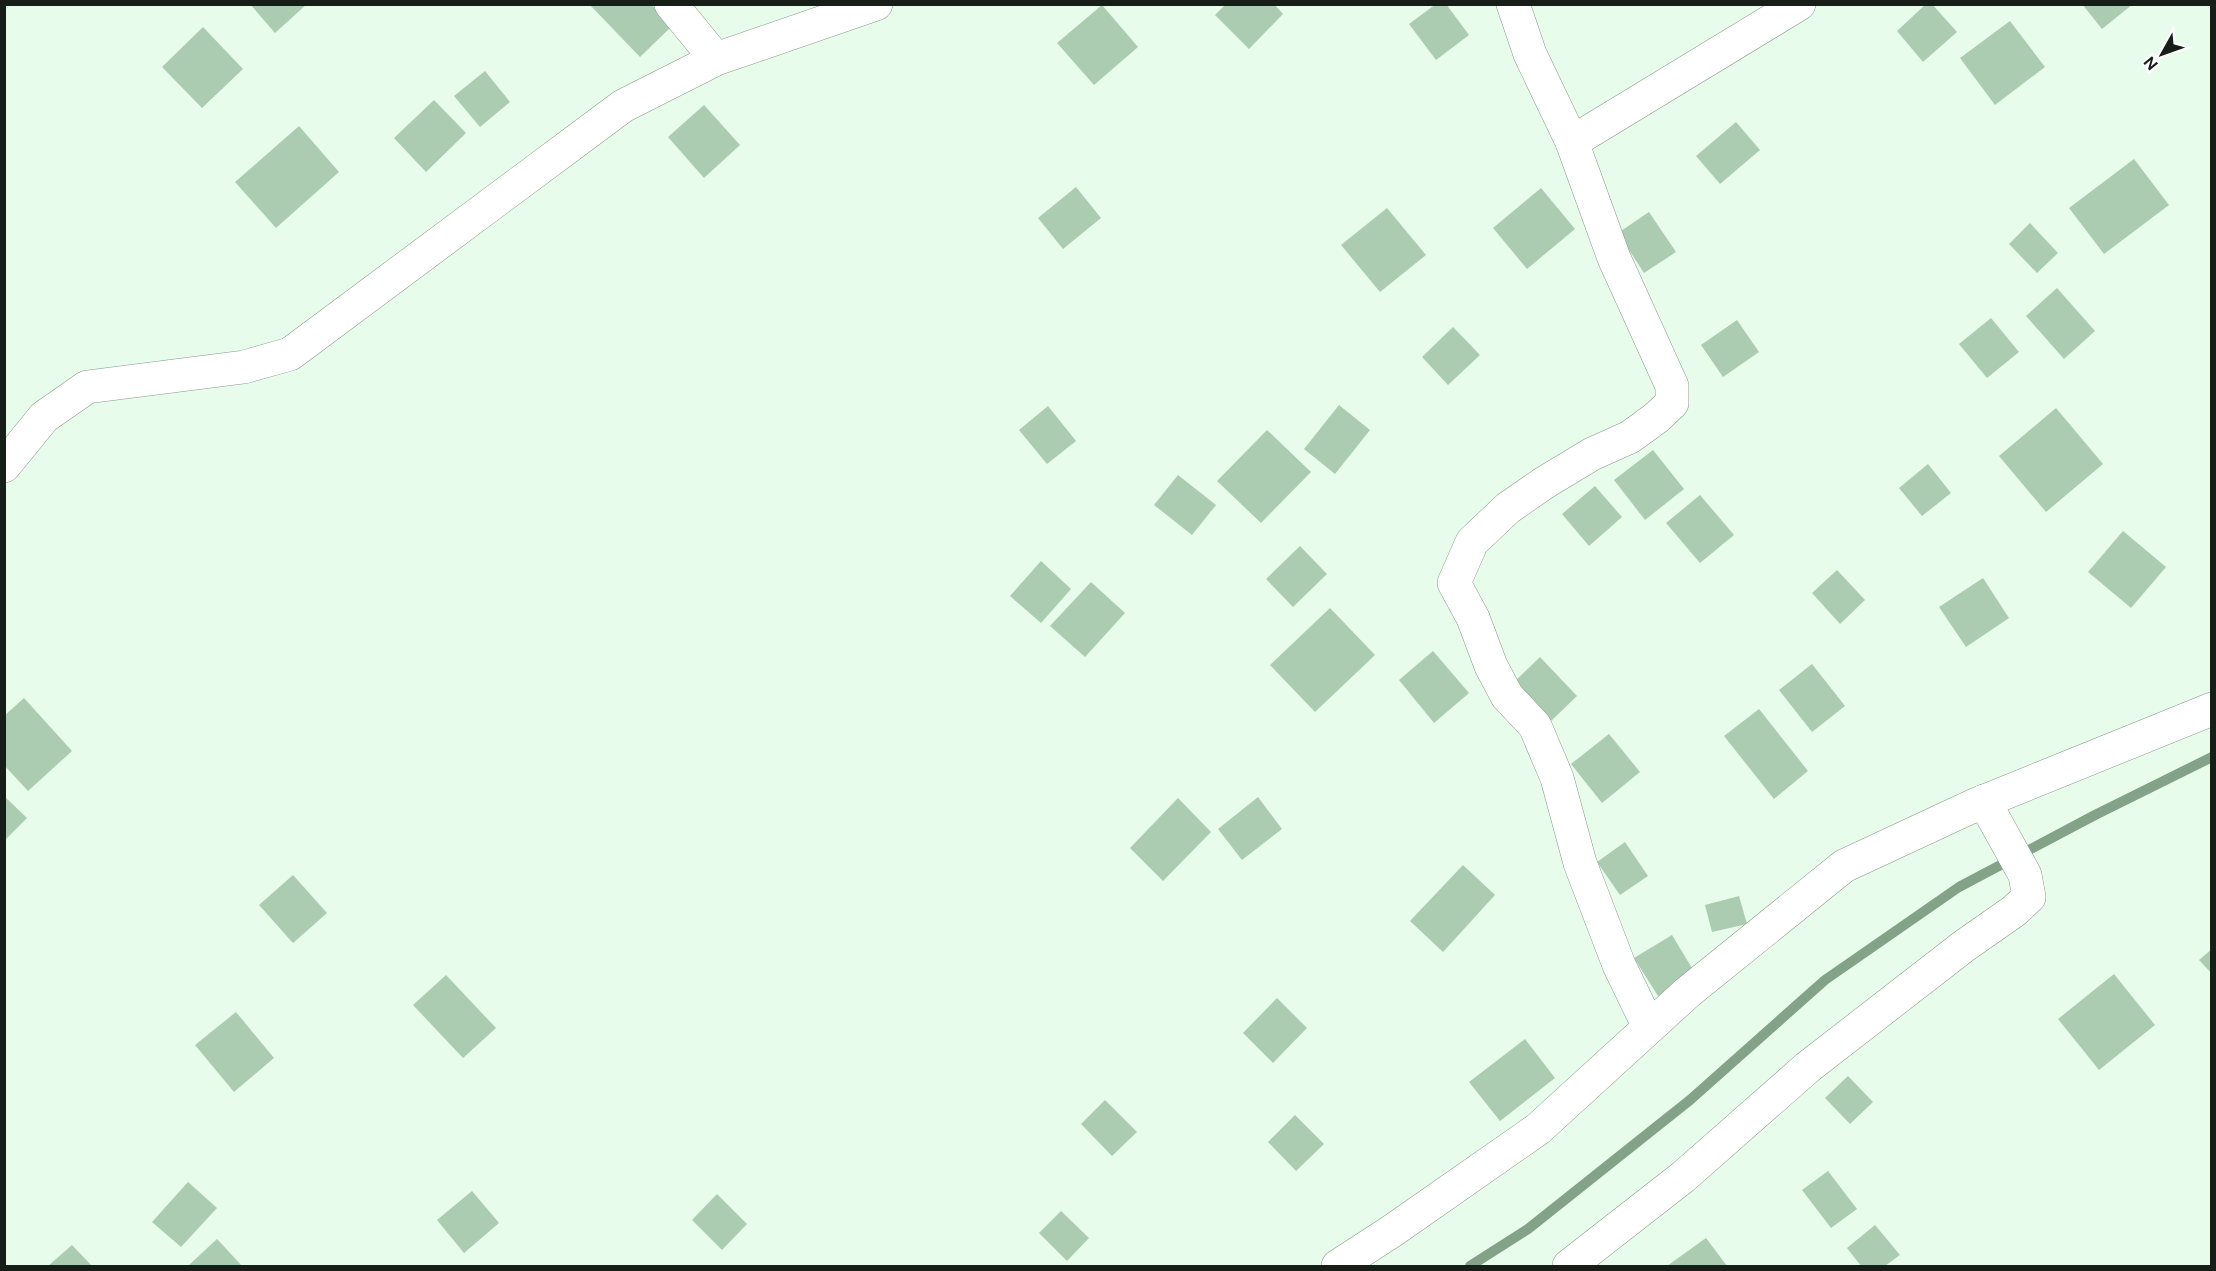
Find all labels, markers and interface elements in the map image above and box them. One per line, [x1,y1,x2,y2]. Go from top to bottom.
north arrow [2132,24,2192,84]
text: N [2139,52,2163,75]

